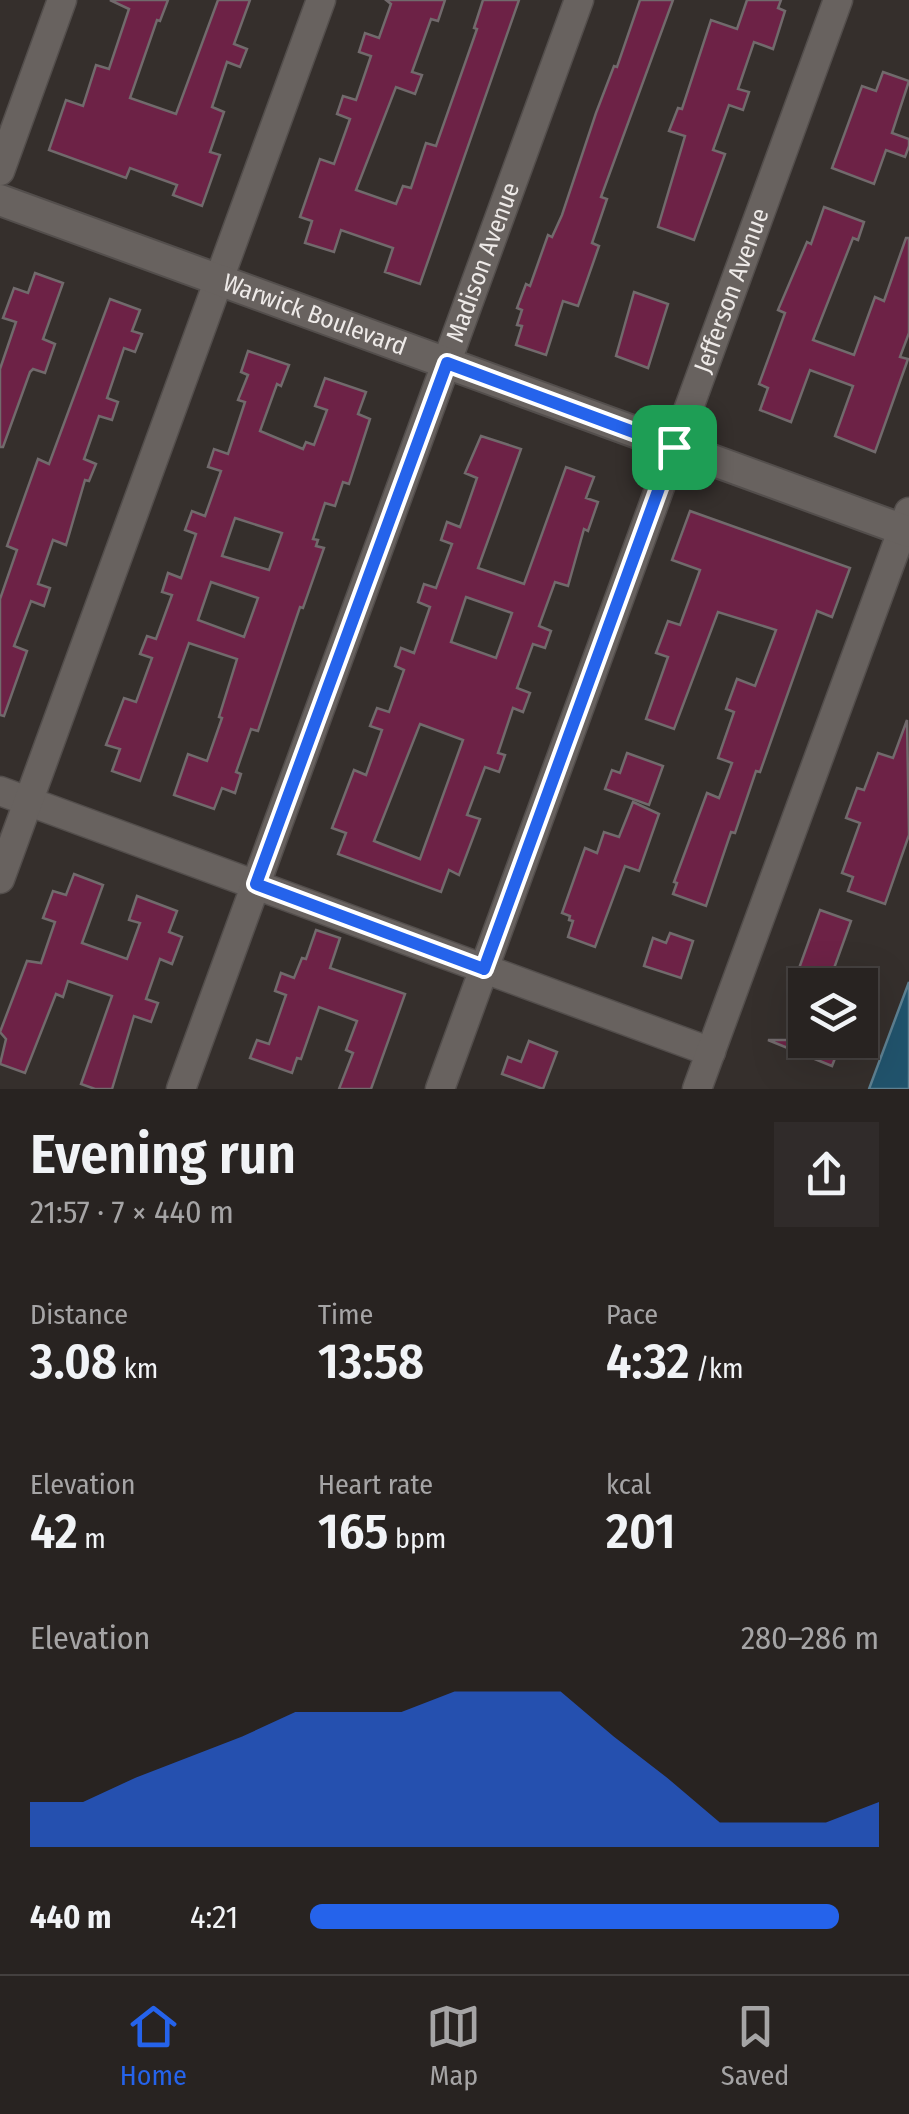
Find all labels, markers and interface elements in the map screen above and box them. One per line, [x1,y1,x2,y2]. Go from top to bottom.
street label: Madison Avenue [440,178,526,346]
street label: Jefferson Avenue [688,204,776,377]
street label: Warwick Boulevard [219,268,411,362]
pin [632,405,717,490]
icon: arrive [647,420,702,475]
map controls [788,968,878,1058]
button: layers [788,968,878,1058]
text: Evening run [30,1122,296,1188]
button: share [774,1122,879,1227]
text: 21:57 · 7 × 440 m [30,1193,234,1231]
text: Distance [30,1298,128,1331]
text: Time [318,1298,373,1331]
text: Pace [606,1298,658,1331]
text: 3.08 [30,1331,117,1391]
text: 13:58 [318,1331,424,1391]
text: 4:32 [606,1331,689,1391]
text: km [117,1352,158,1385]
text: /km [689,1352,744,1385]
text: Elevation [30,1468,135,1501]
text: Heart rate [318,1468,433,1501]
text: kcal [606,1468,651,1501]
text: 42 [30,1501,78,1561]
text: 165 [318,1501,389,1561]
text: 201 [606,1501,676,1561]
text: m [78,1522,106,1555]
text: bpm [389,1522,446,1555]
text: Elevation [30,1619,150,1657]
text: 280–286 m [741,1619,879,1657]
text: 440 m [30,1898,111,1936]
text: 4:21 [190,1898,238,1936]
tab: Home [120,1999,187,2092]
tab: Map [426,1999,481,2092]
tab: Saved [721,1999,789,2092]

